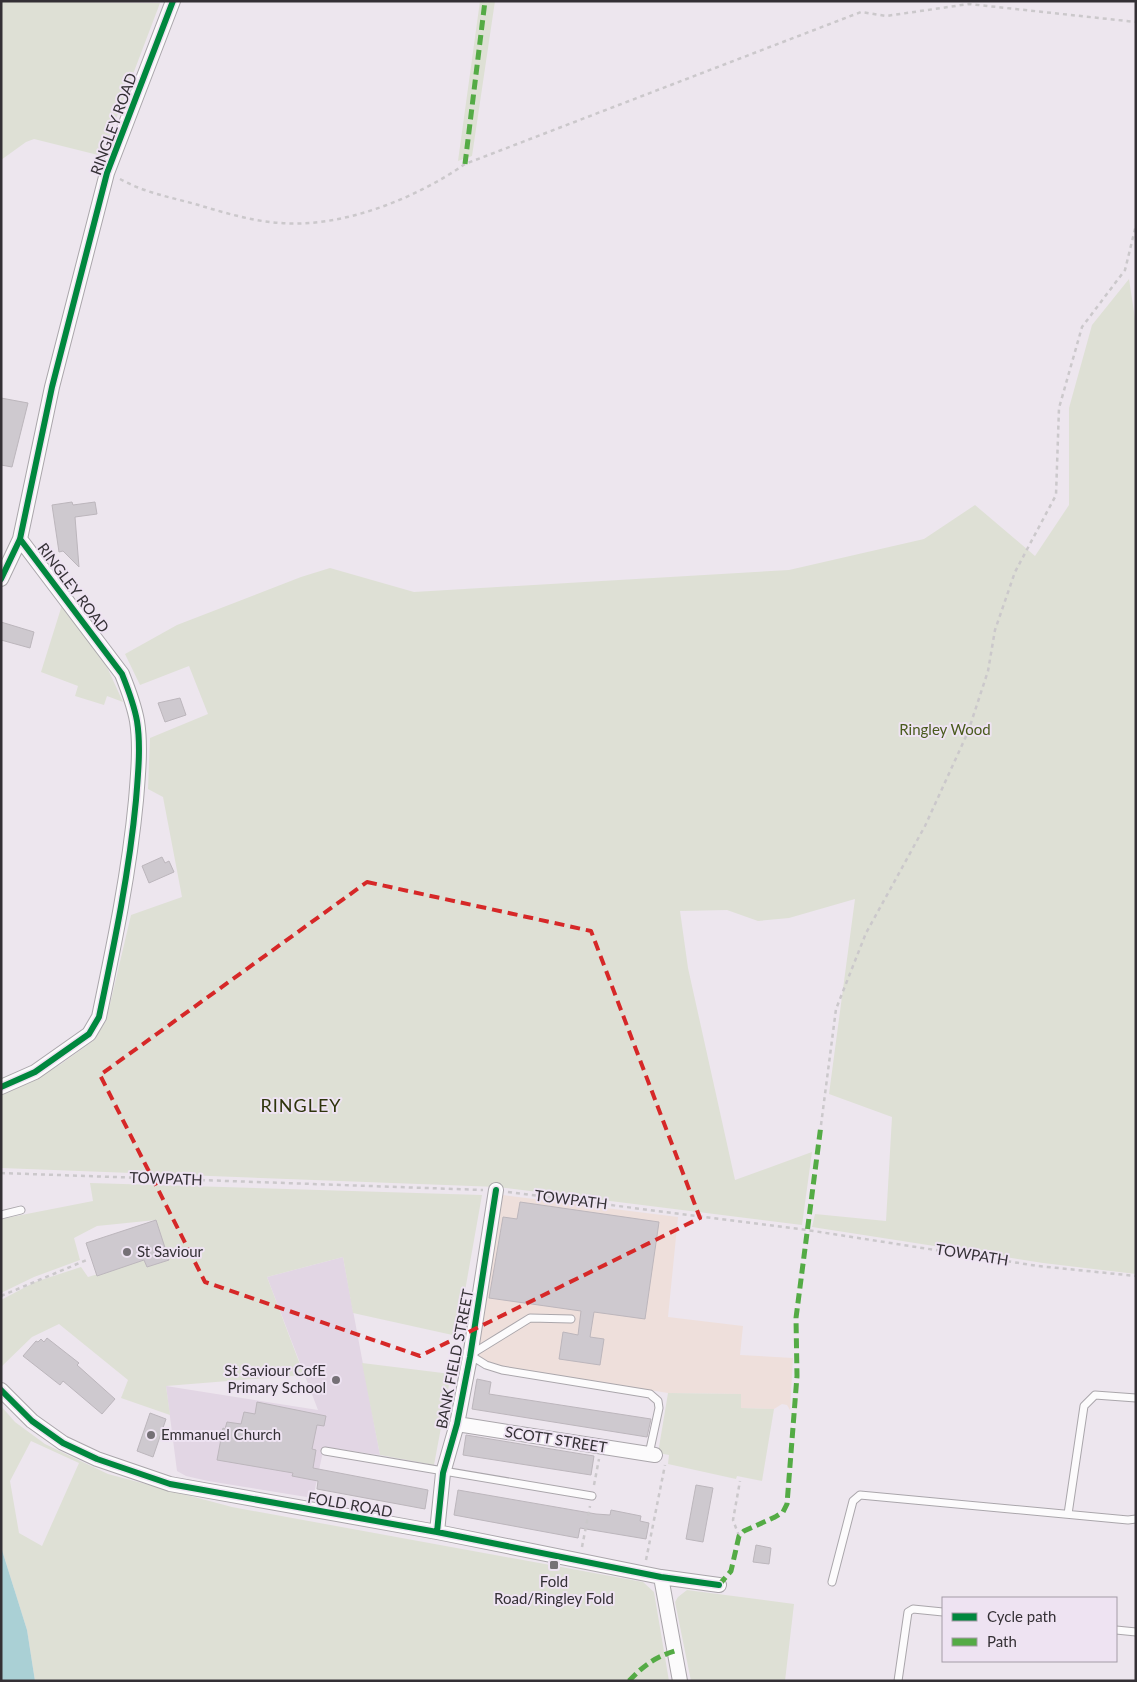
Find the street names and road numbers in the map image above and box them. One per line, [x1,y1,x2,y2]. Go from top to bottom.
street label: RINGLEY ROAD [86,70,140,177]
street label: RINGLEY ROAD [34,539,113,636]
street label: TOWPATH [129,1168,203,1188]
street label: TOWPATH [534,1186,609,1212]
street label: TOWPATH [934,1239,1010,1269]
street label: BANK FIELD STREET [432,1287,476,1430]
street label: SCOTT STREET [504,1422,609,1456]
street label: FOLD ROAD [306,1488,394,1520]

